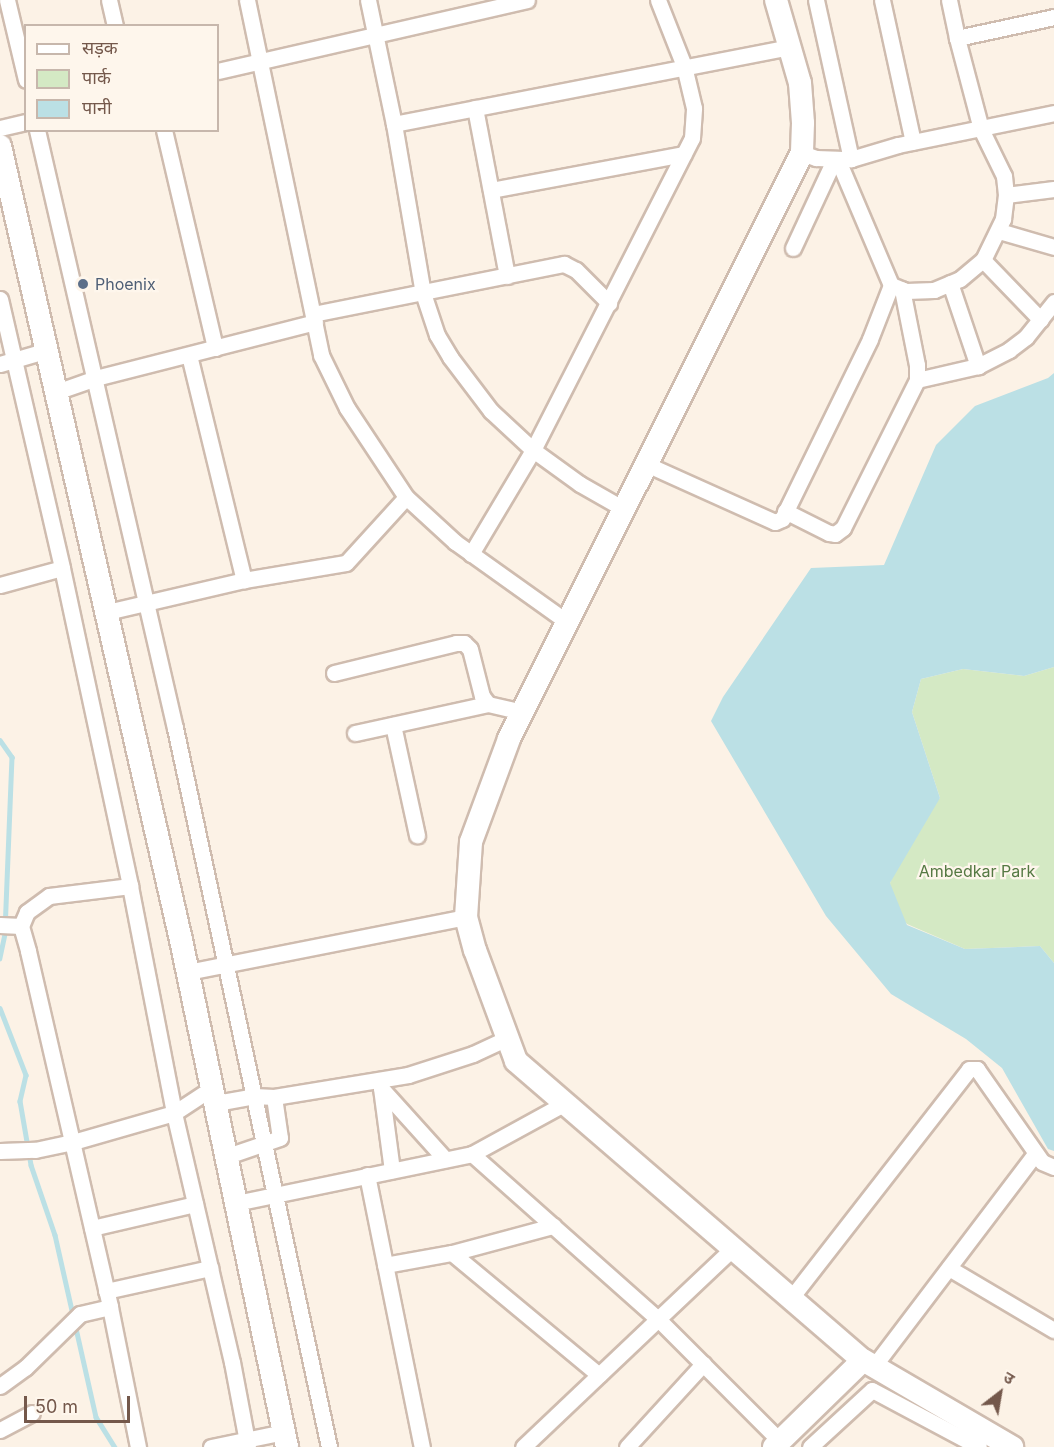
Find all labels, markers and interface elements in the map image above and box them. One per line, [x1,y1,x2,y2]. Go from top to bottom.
legend [24,24,219,132]
text: सड़क [82,37,118,58]
text: पार्क [82,67,111,88]
text: पानी [82,97,112,118]
place label: Phoenix [95,274,156,294]
marker: Phoenix [76,277,90,291]
park label: Ambedkar Park [919,861,1035,881]
north arrow [970,1363,1030,1423]
text: उ [1000,1367,1018,1389]
scale bar [27,1384,134,1422]
text: 50 m [35,1396,78,1417]

